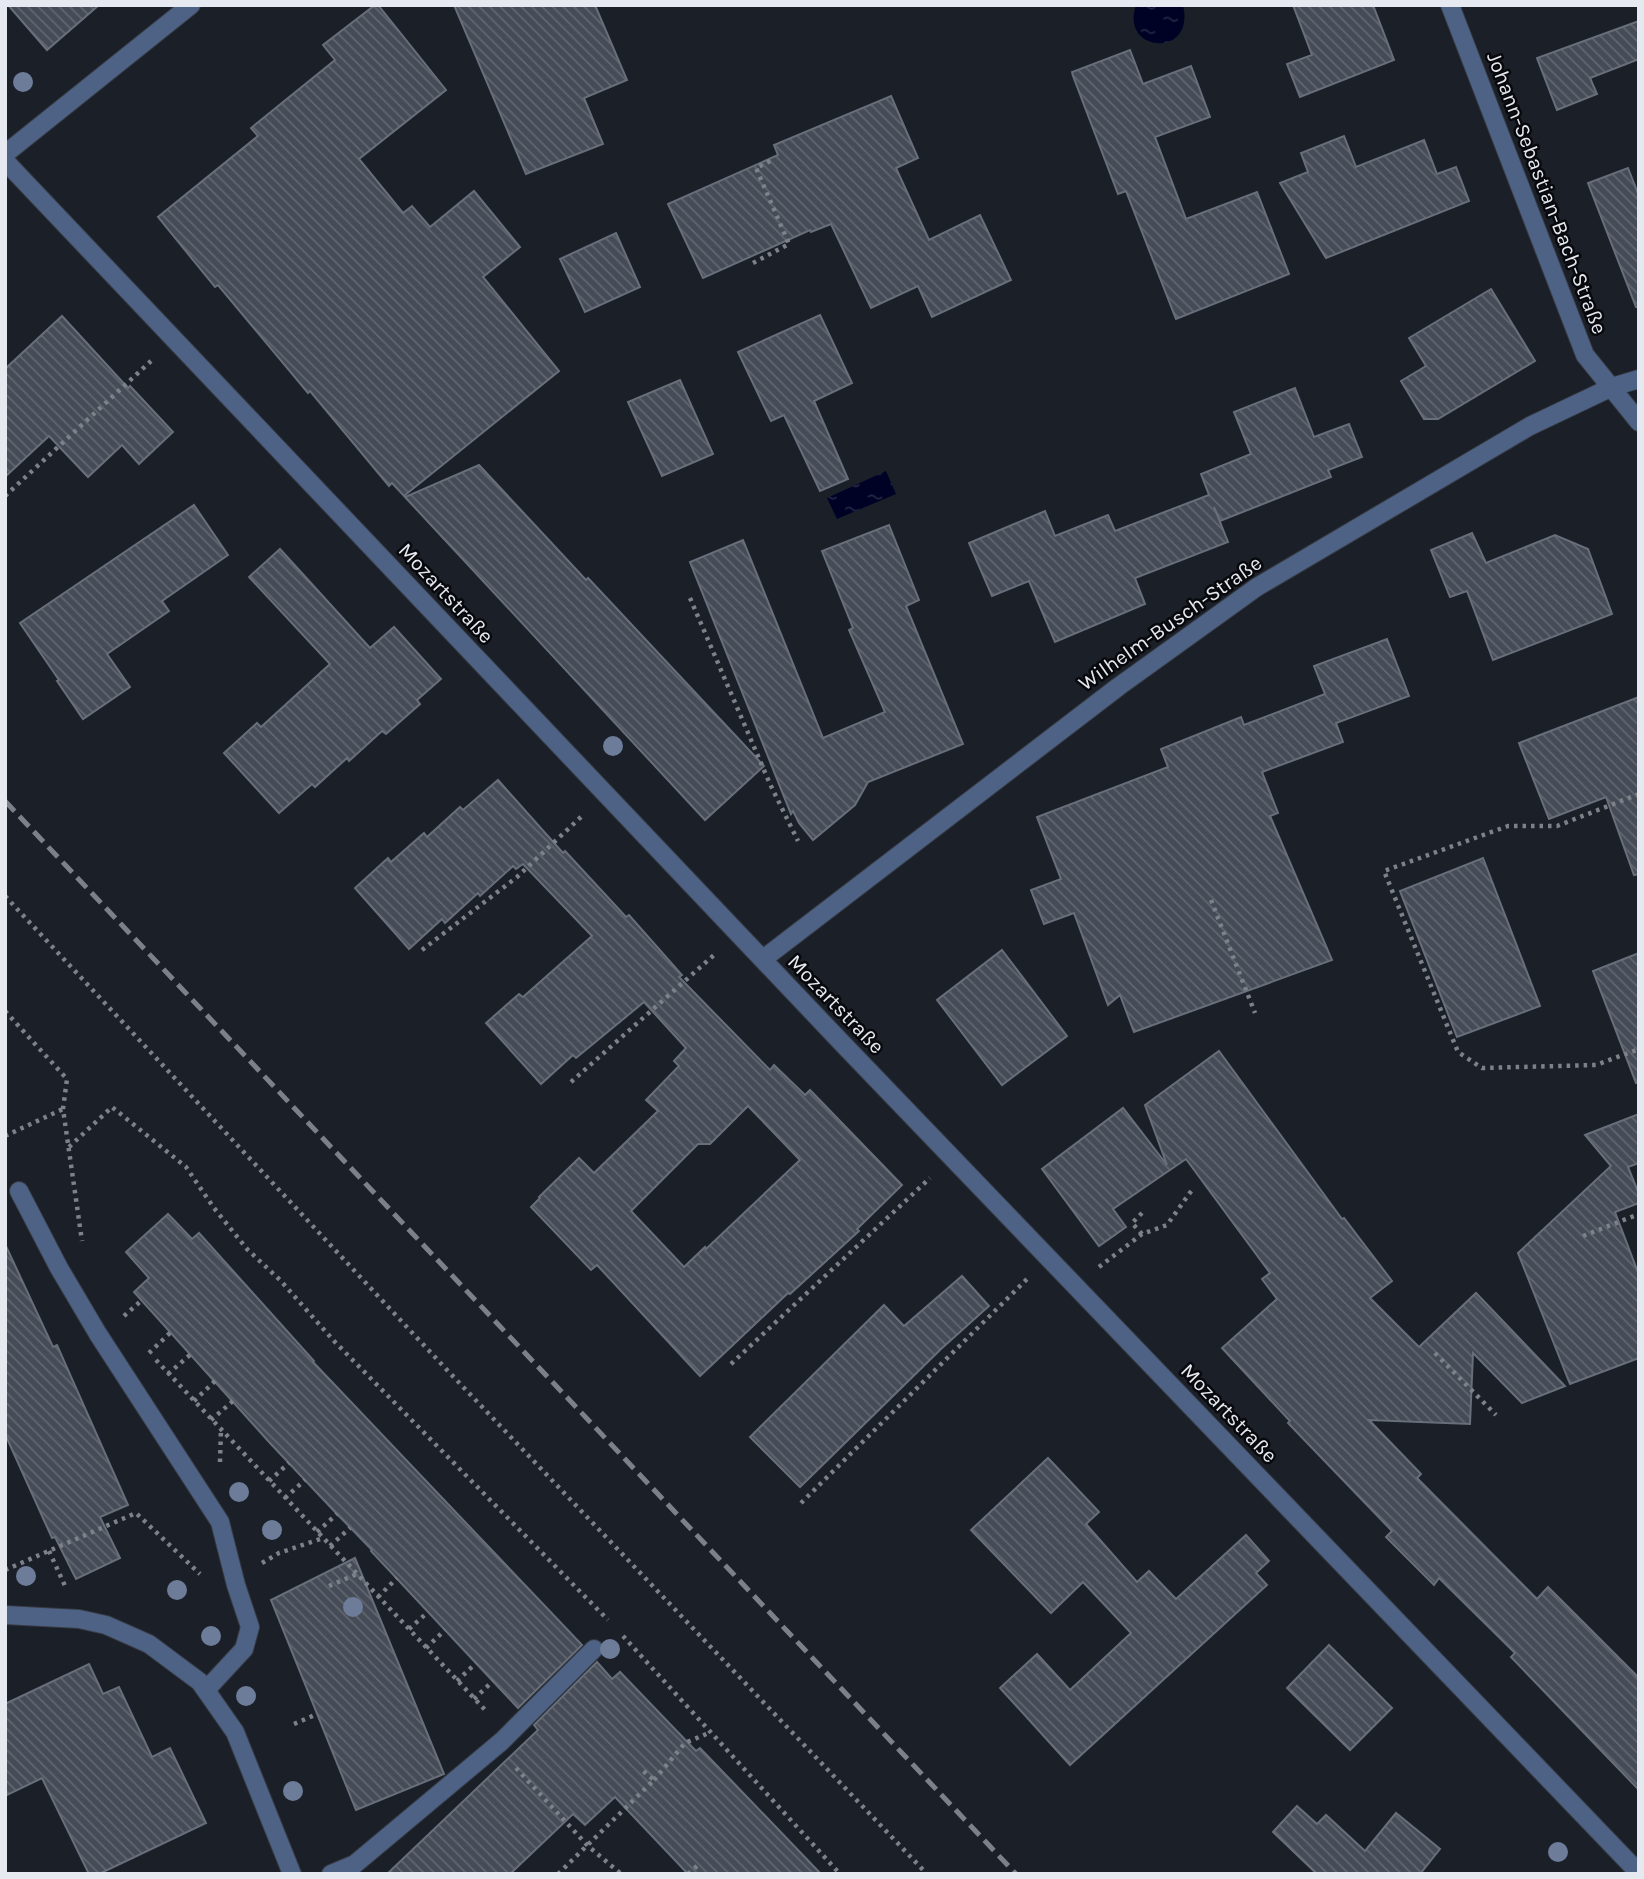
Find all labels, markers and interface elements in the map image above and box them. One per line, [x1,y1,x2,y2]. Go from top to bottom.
street label: Johann-Sebastian-Bach-Straße [1482,49,1612,337]
street label: Mozartstraße [394,538,498,648]
street label: Wilhelm-Busch-Straße [1074,551,1266,695]
street label: Mozartstraße [783,950,889,1058]
street label: Mozartstraße [1176,1359,1282,1467]

